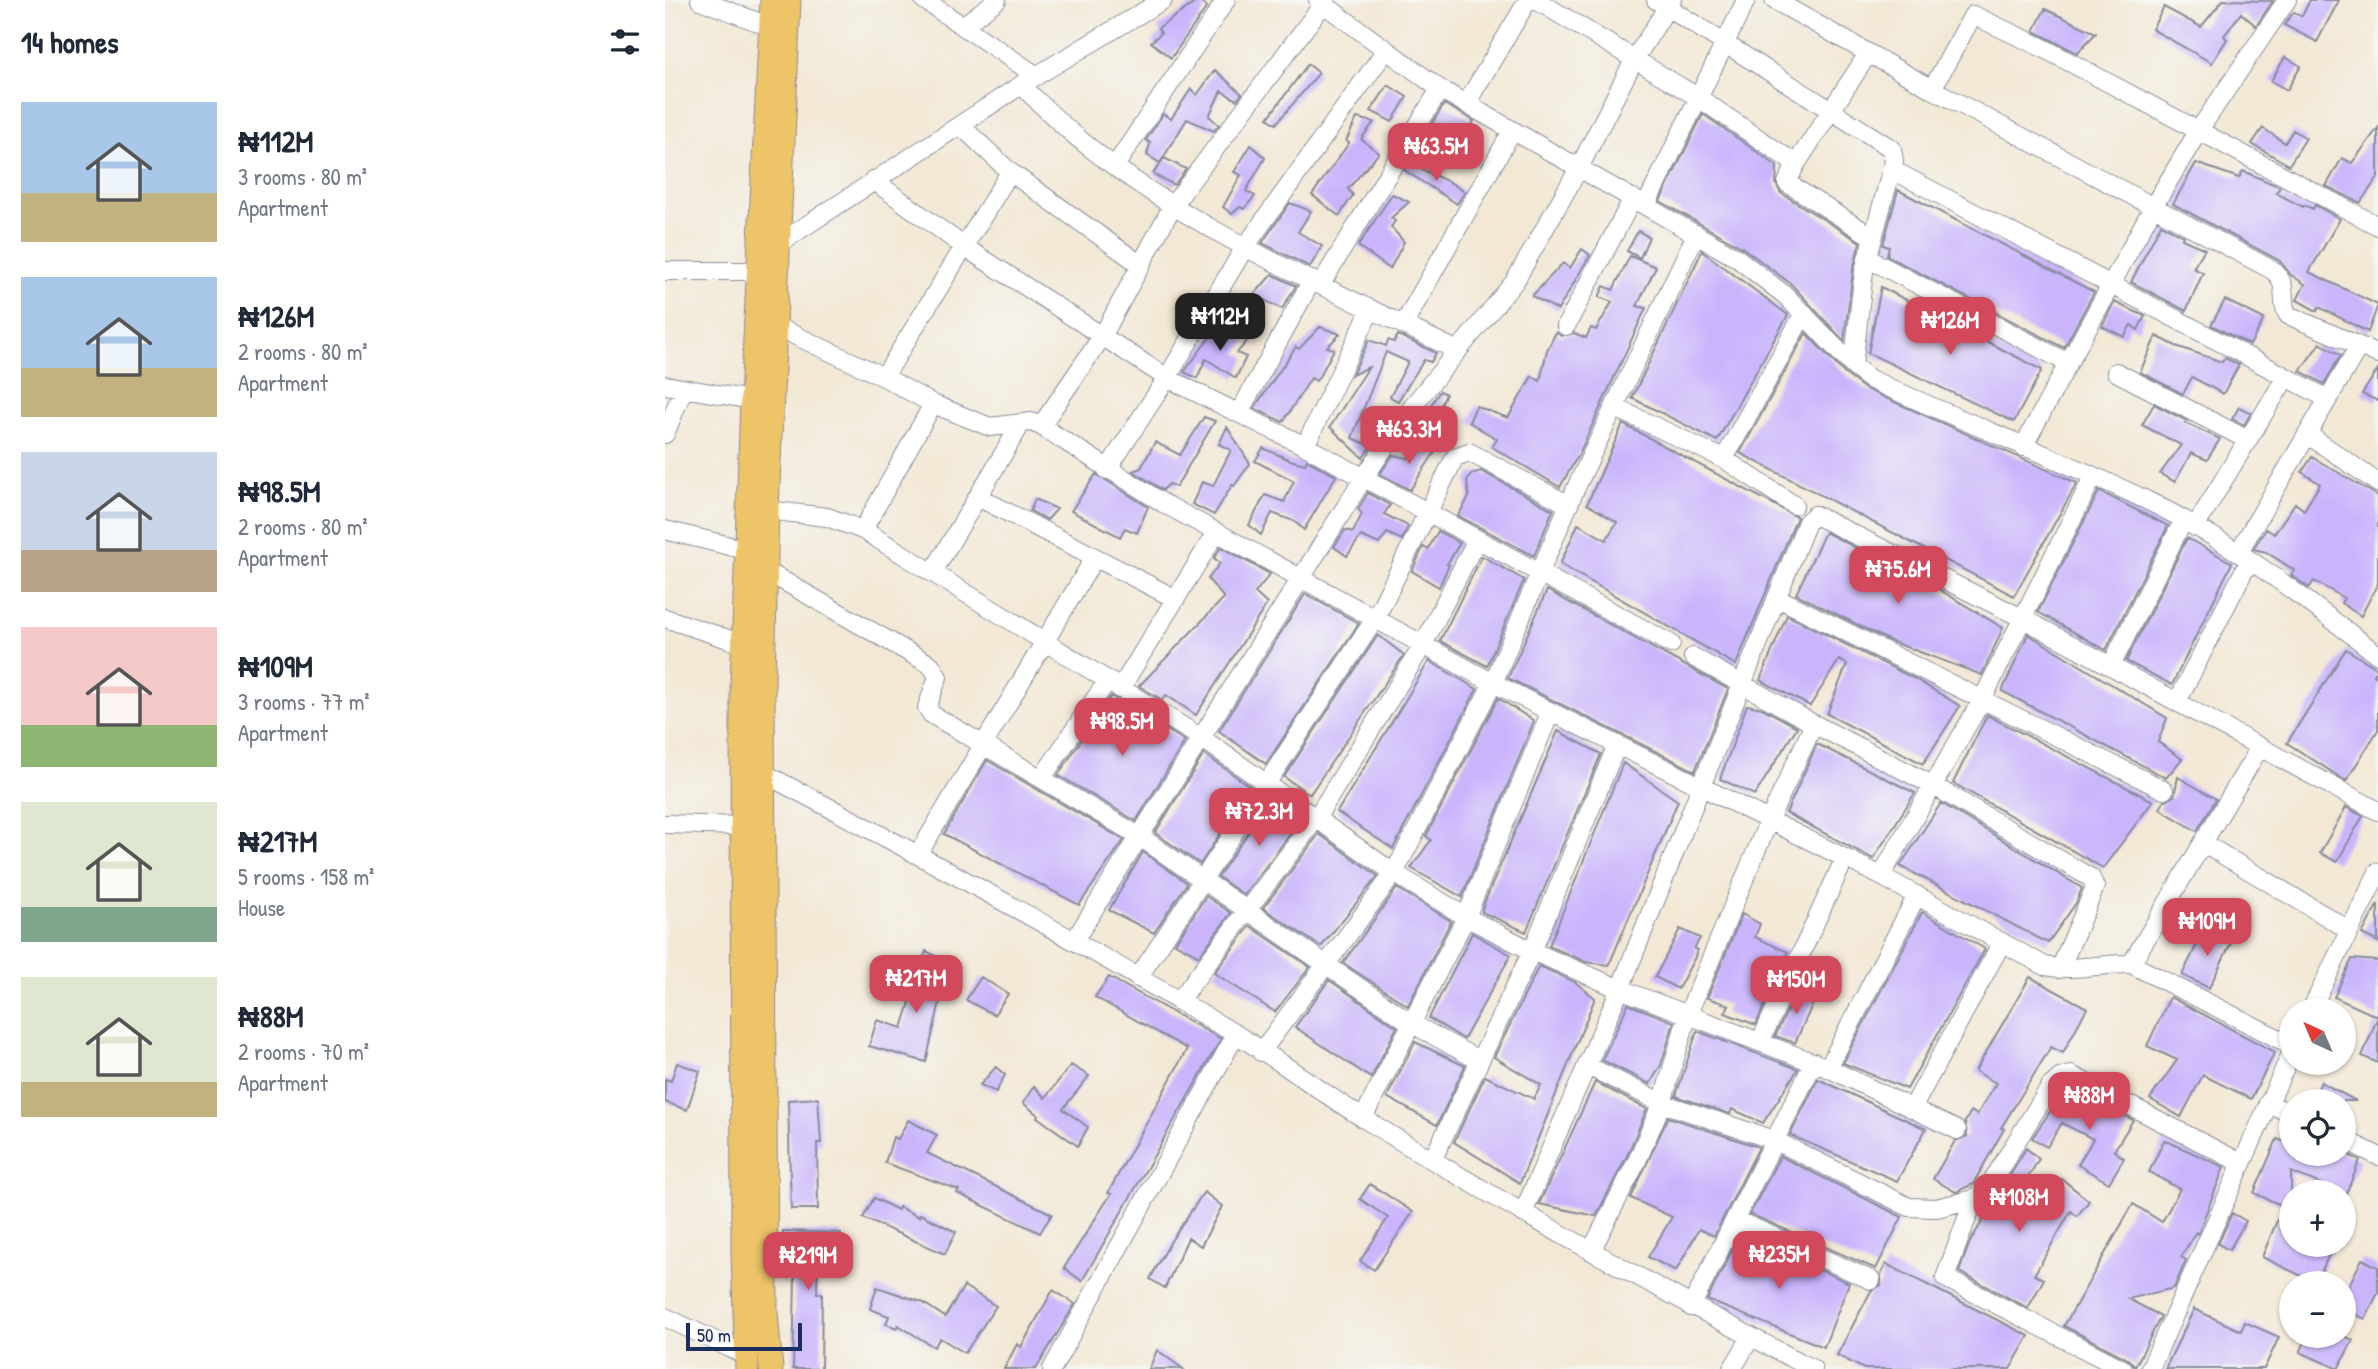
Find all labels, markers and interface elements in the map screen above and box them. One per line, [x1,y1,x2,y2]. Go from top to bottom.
text: 14 homes [21,22,119,62]
icon: filters [606,23,644,61]
text: ₦112M [238,121,313,161]
pin: ₦63.5M [1379,124,1493,183]
icon: home [77,130,161,214]
text: ₦63.5M [1404,130,1468,161]
text: 3 rooms · 80 m² [238,161,367,192]
text: Apartment [238,192,328,223]
pin: ₦112M [1171,294,1269,353]
text: ₦126M [238,296,314,336]
pin: ₦126M [1901,298,1999,357]
text: ₦112M [1191,300,1249,331]
text: ₦126M [1921,304,1979,335]
icon: home [77,305,161,389]
text: 2 rooms · 80 m² [238,336,368,367]
text: Apartment [238,367,328,398]
pin: ₦63.3M [1352,406,1466,466]
text: ₦63.3M [1376,413,1442,444]
text: ₦98.5M [238,471,321,511]
icon: home [77,480,161,564]
text: 2 rooms · 80 m² [238,511,368,542]
text: Apartment [238,542,328,573]
pin: ₦75.6M [1841,546,1955,606]
text: ₦75.6M [1865,553,1931,584]
text: ₦109M [238,646,313,686]
icon: home [77,655,161,739]
text: 3 rooms · 77 m² [238,686,370,717]
pin: ₦98.5M [1065,698,1179,758]
text: ₦98.5M [1090,705,1154,736]
text: Apartment [238,717,328,748]
pin: ₦72.3M [1202,788,1316,848]
text: ₦72.3M [1225,795,1293,826]
text: ₦217M [238,821,317,861]
icon: home [77,830,161,914]
text: 5 rooms · 158 m² [238,861,374,892]
text: House [238,892,285,923]
pin: ₦109M [2158,898,2256,958]
text: ₦109M [2178,905,2236,936]
pin: ₦217M [867,956,965,1015]
pin: ₦150M [1747,956,1845,1016]
text: ₦217M [886,962,946,993]
text: ₦150M [1767,963,1825,994]
text: ₦88M [238,996,304,1036]
north arrow [2279,998,2355,1074]
map controls [2279,998,2356,1348]
icon: home [77,1005,161,1089]
text: 2 rooms · 70 m² [238,1036,369,1067]
text: Apartment [238,1067,328,1098]
pin: ₦88M [2048,1072,2130,1132]
text: ₦88M [2064,1079,2114,1110]
button: locate [2279,1089,2356,1166]
pin: ₦108M [1970,1174,2068,1234]
button: + [2279,1180,2356,1257]
text: ₦108M [1990,1181,2048,1212]
pin: ₦219M [759,1232,857,1292]
pin: ₦235M [1730,1232,1828,1291]
text: ₦235M [1748,1238,1810,1269]
text: ₦219M [779,1239,837,1270]
button: − [2279,1271,2356,1348]
scale bar [686,1320,801,1352]
text: 50 m [697,1322,731,1348]

